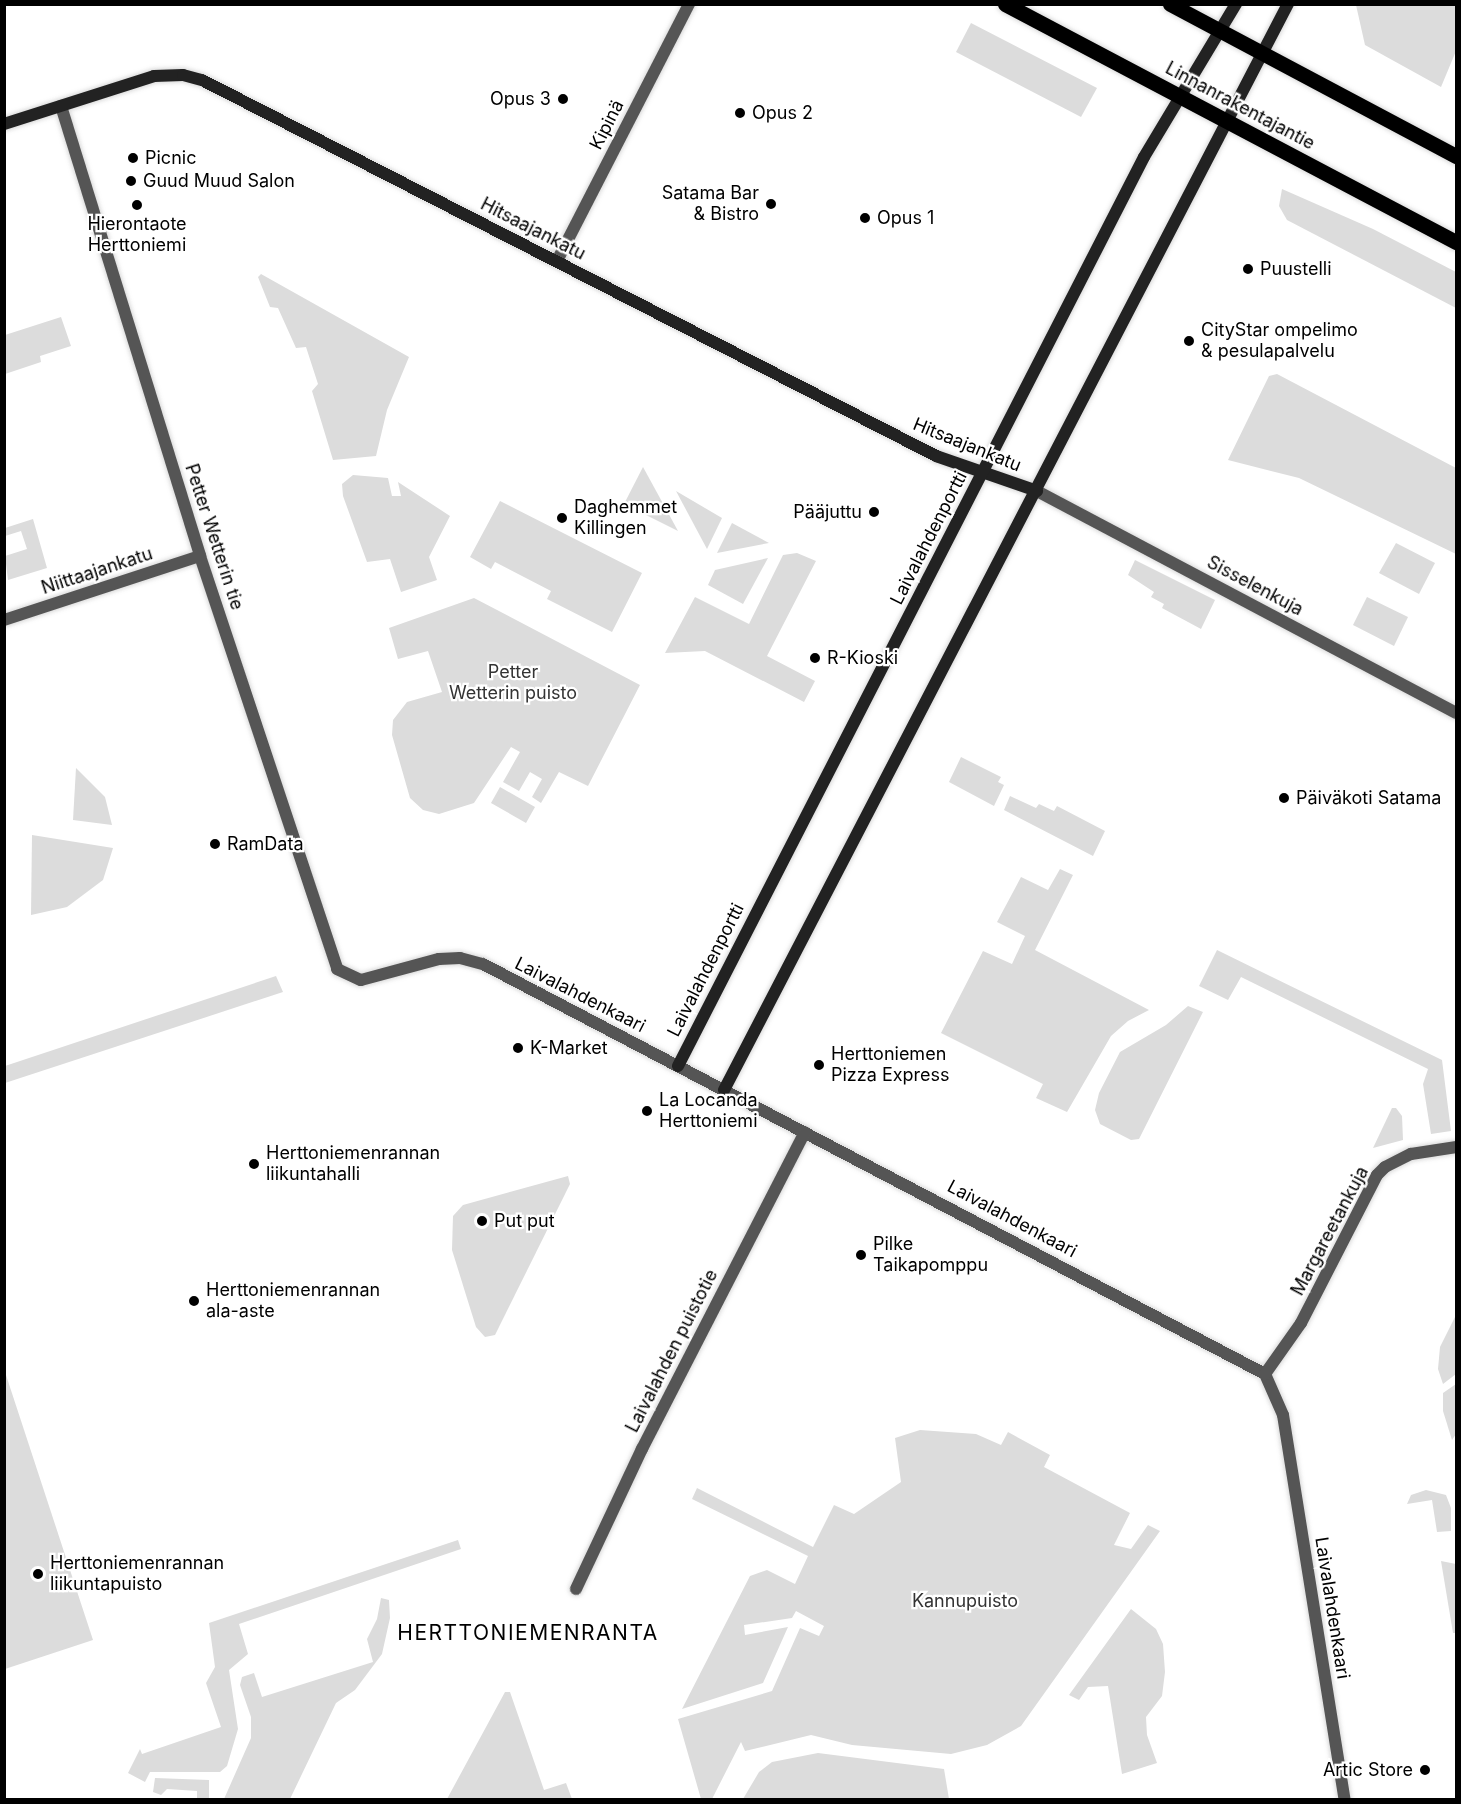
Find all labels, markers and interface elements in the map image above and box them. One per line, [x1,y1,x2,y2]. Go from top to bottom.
street label: Linnanrakentajantie [1162,58,1318,154]
place label: Opus 3 [490,88,551,110]
marker: Opus 3 [556,92,570,106]
street label: Kipinä [585,97,629,153]
place label: Opus 2 [752,102,813,124]
marker: Opus 2 [733,106,747,120]
place label: Picnic [145,147,196,169]
marker: Picnic [126,151,140,165]
place label: Guud Muud Salon [143,170,295,192]
marker: Guud Muud Salon [124,174,138,188]
place label: Satama Bar & Bistro [662,183,759,226]
street label: Hitsaajankatu [477,193,589,265]
marker: Satama Bar & Bistro [764,197,778,211]
marker: Hierontaote Herttoniemi [130,198,144,212]
place label: Opus 1 [877,207,934,229]
marker: Opus 1 [858,211,872,225]
place label: Hierontaote Herttoniemi [87,214,187,256]
place label: Puustelli [1260,258,1332,280]
marker: Puustelli [1241,262,1255,276]
place label: CityStar ompelimo & pesulapalvelu [1201,320,1358,362]
marker: CityStar ompelimo & pesulapalvelu [1182,334,1196,348]
street label: Hitsaajankatu [910,413,1024,477]
street label: Petter Wetterin tie [180,461,248,613]
street label: Laivalahdenportti [886,468,972,608]
place label: Daghemmet Killingen [574,497,677,540]
place label: Pääjuttu [793,501,862,523]
marker: Pääjuttu [867,505,881,519]
marker: Daghemmet Killingen [555,511,569,525]
street label: Niittaajankatu [39,543,155,599]
street label: Sisselenkuja [1203,552,1307,620]
place label: R-Kioski [827,647,898,669]
marker: R-Kioski [808,651,822,665]
park label: Petter Wetterin puisto [449,662,577,704]
place label: Päiväkoti Satama [1296,787,1441,809]
marker: Päiväkoti Satama [1277,791,1291,805]
place label: RamData [227,833,304,855]
marker: RamData [208,837,222,851]
street label: Laivalahdenportti [663,900,749,1040]
street label: Laivalahdenkaari [511,953,649,1037]
place label: K-Market [530,1037,608,1059]
marker: K-Market [511,1041,525,1055]
place label: Herttoniemen Pizza Express [831,1044,950,1086]
marker: Herttoniemen Pizza Express [812,1058,826,1072]
place label: La Locanda Herttoniemi [659,1090,758,1132]
marker: La Locanda Herttoniemi [640,1104,654,1118]
place label: Herttoniemenrannan liikuntahalli [266,1143,440,1186]
marker: Herttoniemenrannan liikuntahalli [247,1157,261,1171]
street label: Margareetankuja [1287,1163,1373,1299]
street label: Laivalahdenkaari [944,1176,1080,1262]
place label: Put put [494,1210,555,1232]
marker: Put put [475,1214,489,1228]
place label: Pilke Taikapomppu [873,1234,988,1276]
marker: Pilke Taikapomppu [854,1248,868,1262]
street label: Laivalahden puistotie [622,1266,722,1436]
place label: Herttoniemenrannan ala-aste [206,1280,380,1322]
marker: Herttoniemenrannan ala-aste [187,1294,201,1308]
street label: Laivalahdenkaari [1310,1535,1354,1681]
place label: Herttoniemenrannan liikuntapuisto [50,1553,224,1596]
marker: Herttoniemenrannan liikuntapuisto [31,1567,45,1581]
park label: Kannupuisto [912,1590,1018,1612]
district label: HERTTONIEMENRANTA [397,1620,659,1646]
place label: Artic Store [1323,1759,1413,1781]
marker: Artic Store [1418,1763,1432,1777]

